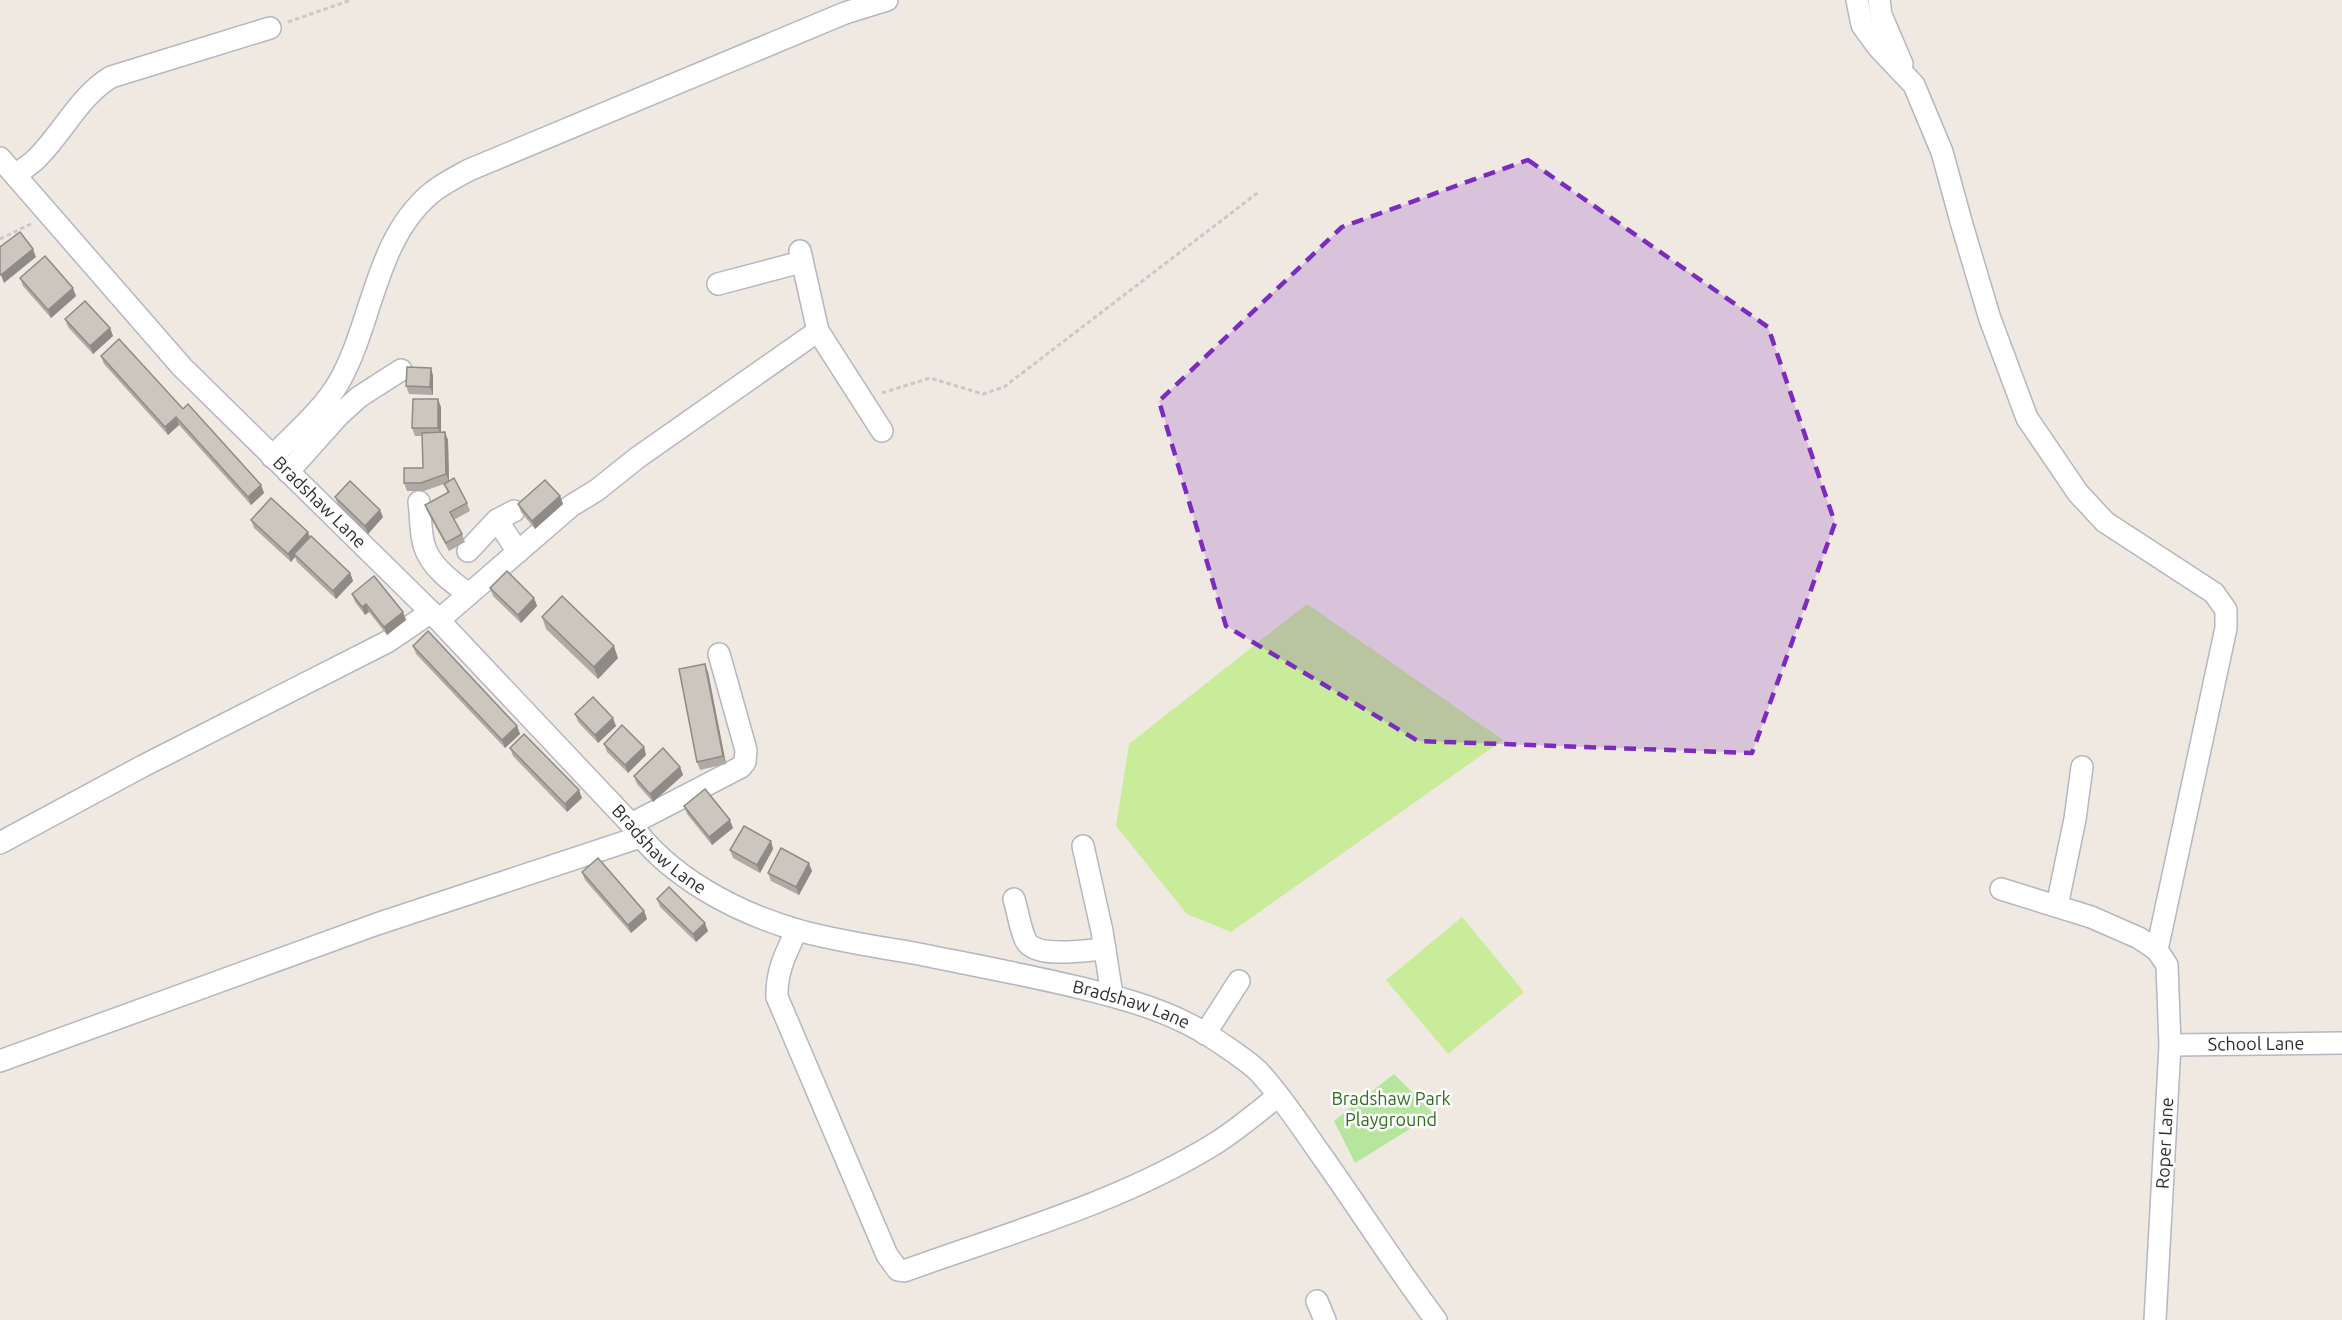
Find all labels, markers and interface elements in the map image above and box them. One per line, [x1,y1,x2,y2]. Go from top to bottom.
street label: Bradshaw Lane [270,452,371,552]
street label: Bradshaw Lane [609,800,710,897]
street label: Bradshaw Lane [1071,975,1194,1032]
street label: School Lane [2208,1032,2304,1054]
park label: Bradshaw Park Playground [1331,1088,1451,1129]
street label: Roper Lane [2152,1097,2176,1189]

